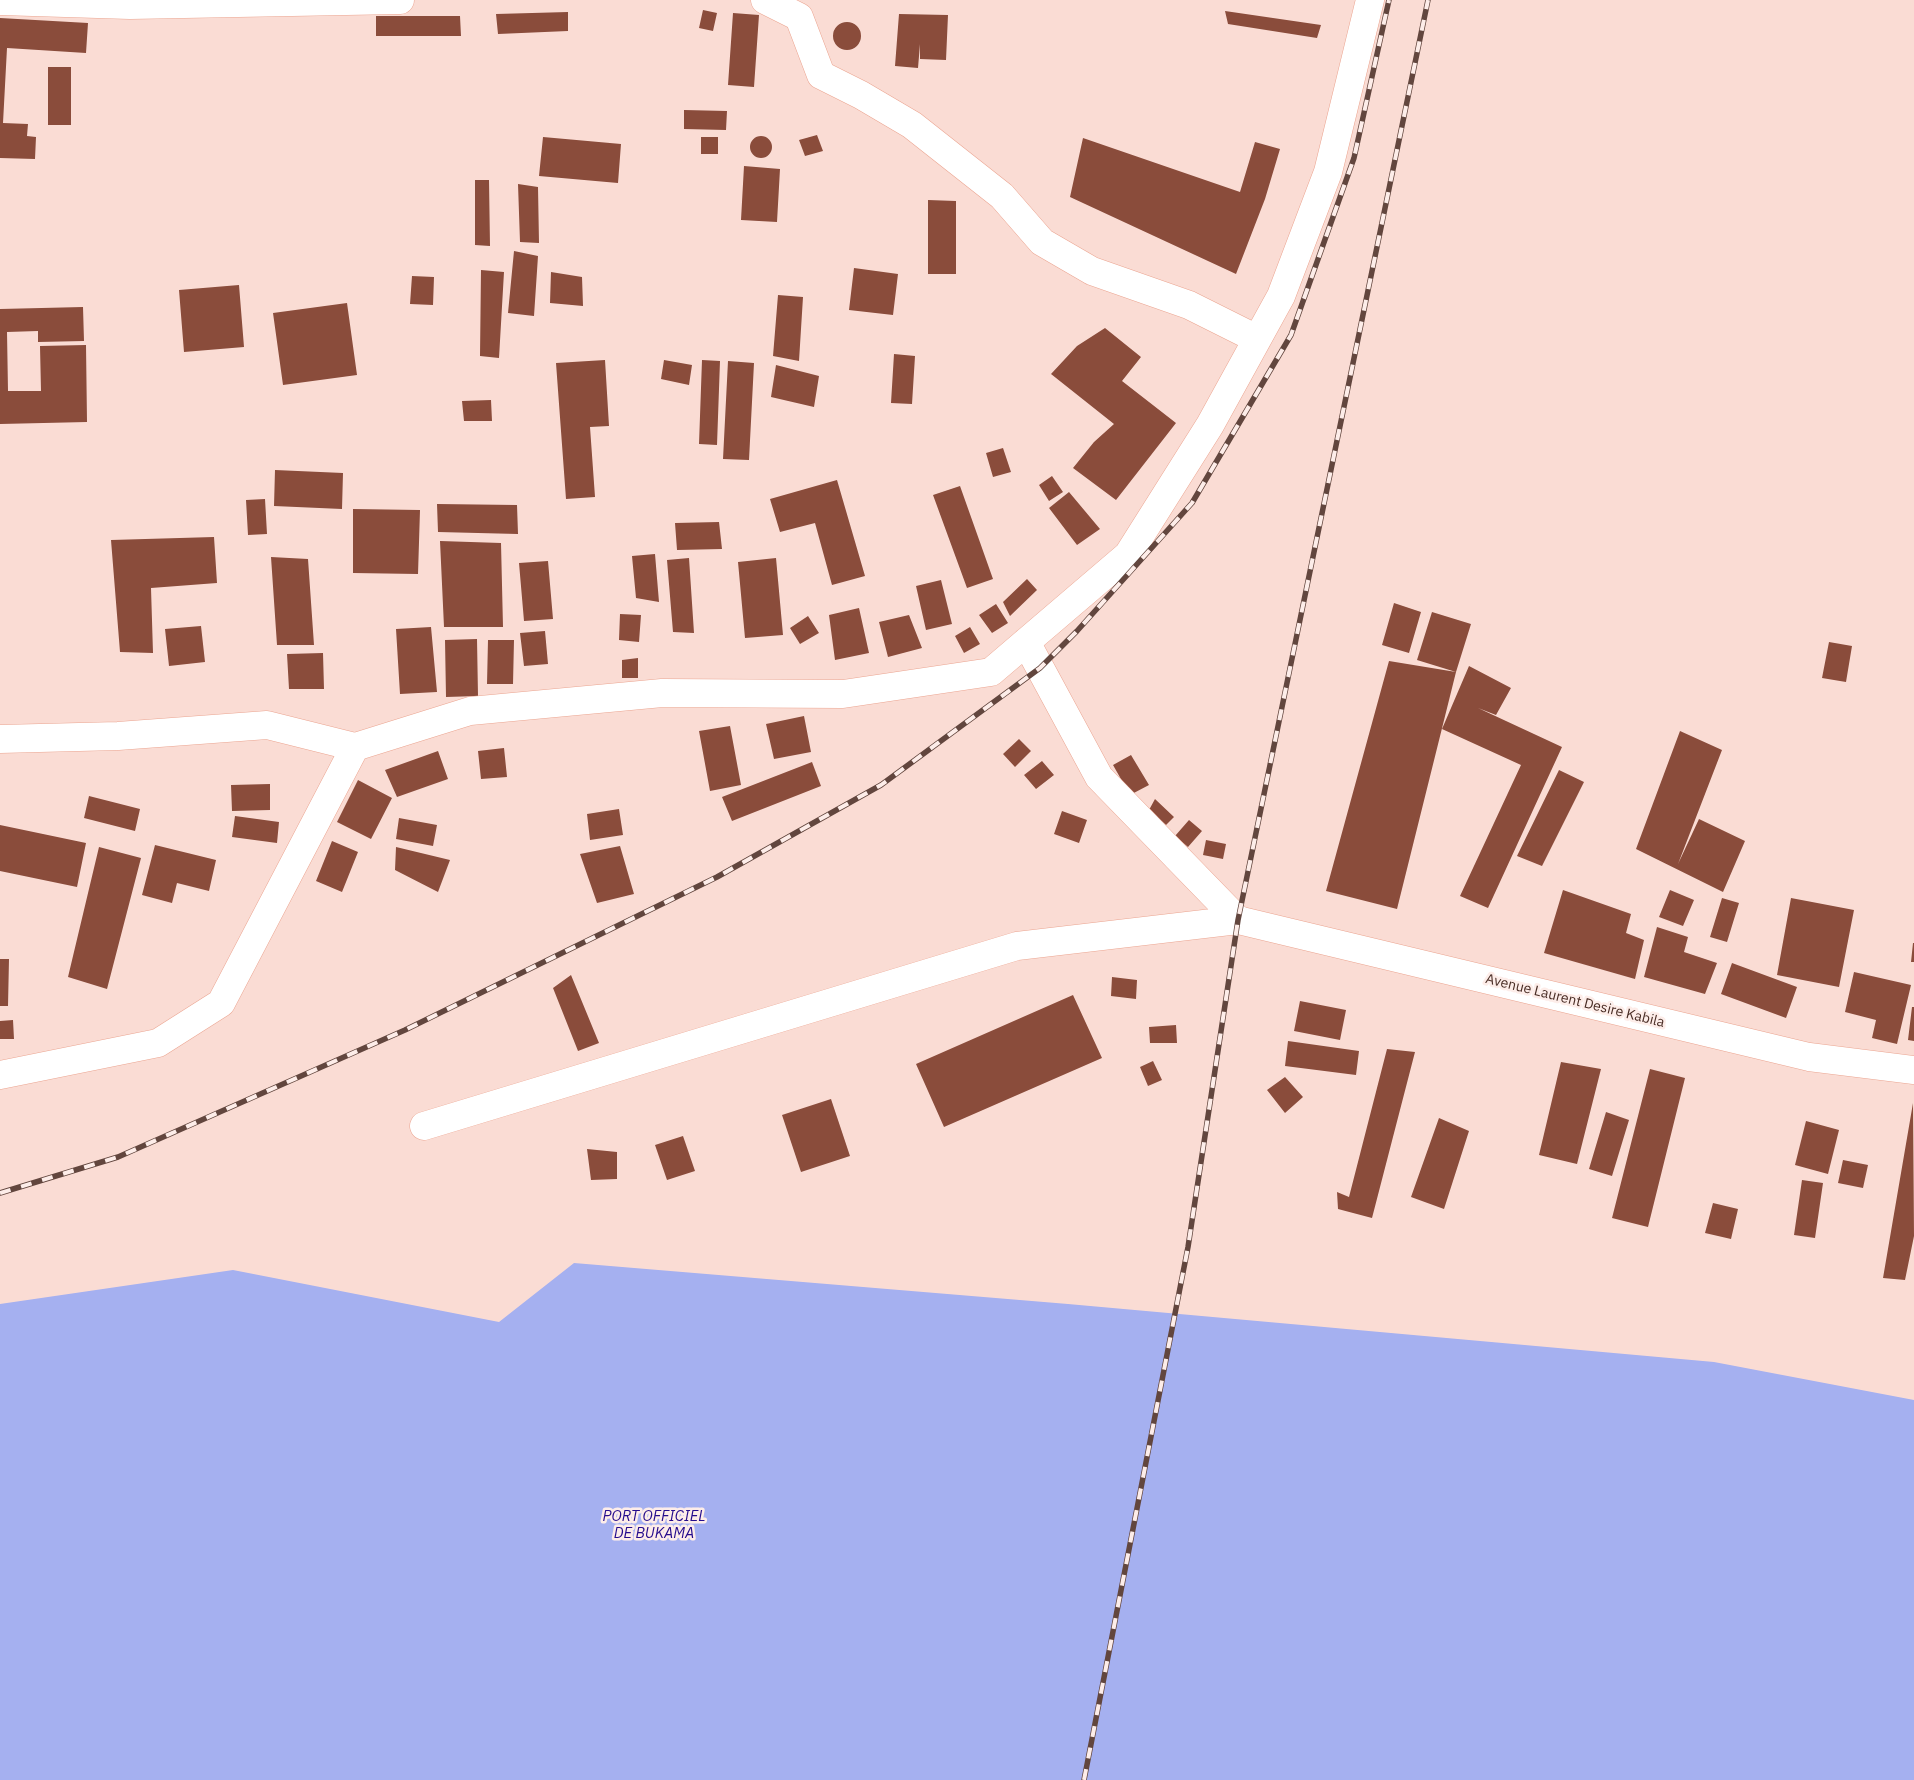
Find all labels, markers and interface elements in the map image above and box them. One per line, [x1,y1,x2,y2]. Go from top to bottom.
street label: Avenue Laurent Desire Kabila [1484,971,1666,1031]
water label: PORT OFFICIEL DE BUKAMA [602,1508,706,1543]

